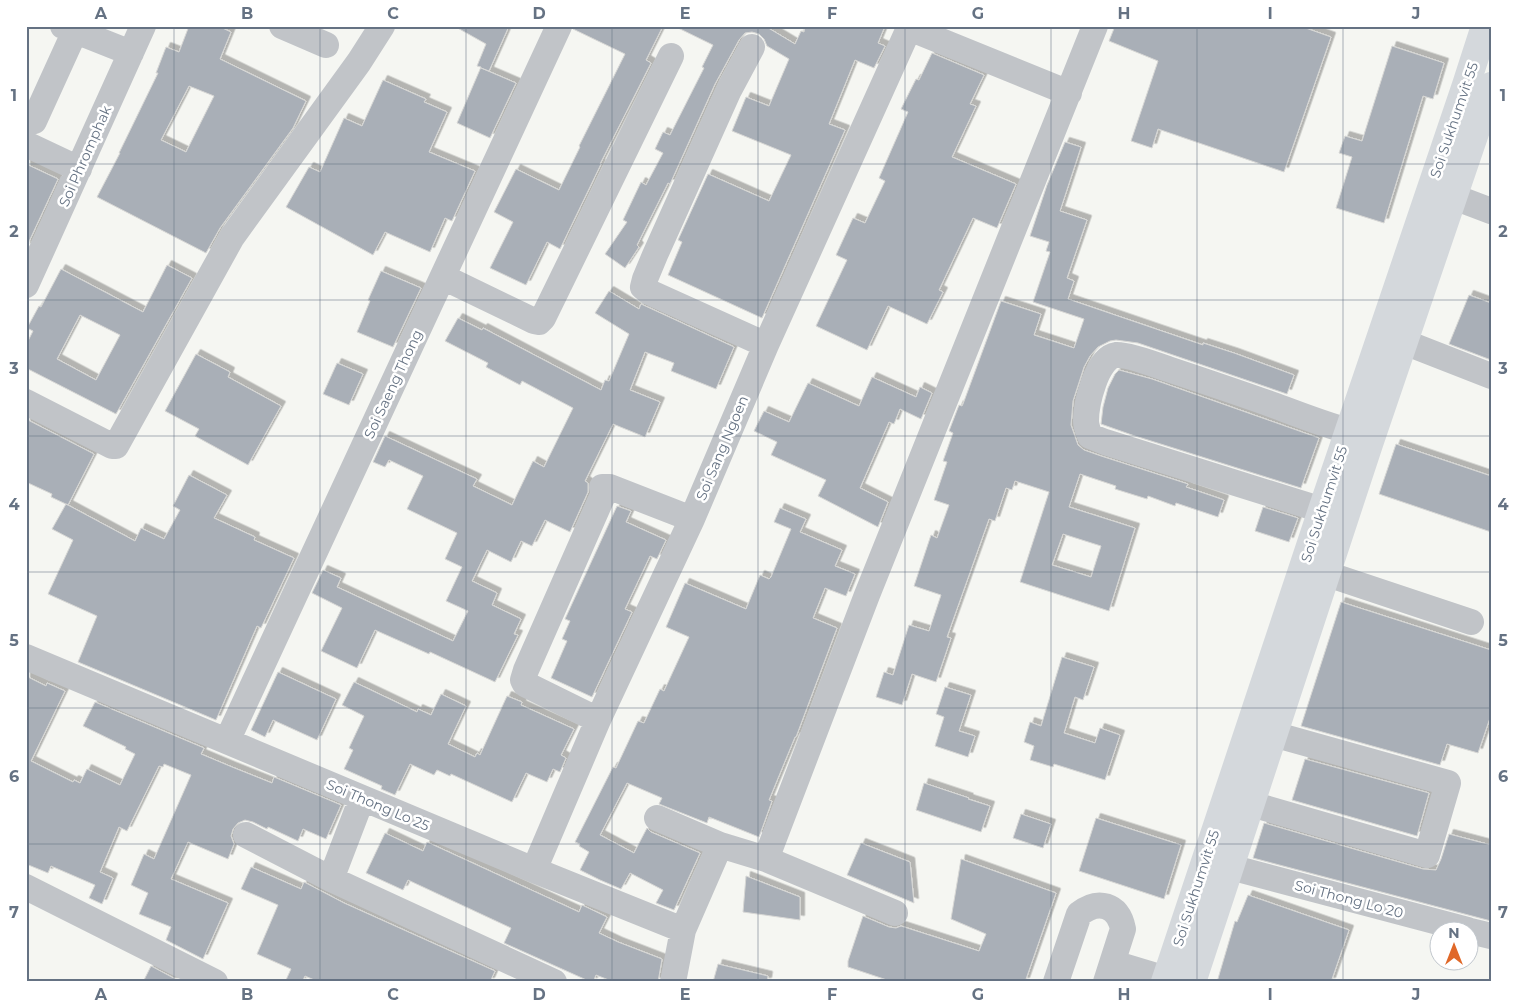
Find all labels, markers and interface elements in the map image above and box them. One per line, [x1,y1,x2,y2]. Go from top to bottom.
text: A [94,4,108,23]
text: B [241,4,253,23]
text: C [387,4,399,23]
text: D [532,4,546,23]
text: E [680,4,690,23]
text: F [827,4,837,23]
text: G [972,4,984,23]
text: H [1118,4,1130,23]
text: I [1267,4,1273,23]
text: J [1411,4,1420,23]
street label: Soi Sukhumvit 55 [1426,60,1482,180]
text: 1 [11,86,17,105]
text: 1 [1500,86,1506,105]
street label: Soi Phromphak [55,102,116,209]
text: 2 [9,222,19,241]
text: 2 [1498,222,1508,241]
street label: Soi Saeng Thong [360,327,426,441]
text: 3 [8,359,19,378]
text: 3 [1497,359,1508,378]
street label: Soi Sang Ngoen [692,393,752,503]
street label: Soi Sukhumvit 55 [1297,444,1351,564]
text: 4 [8,495,20,514]
text: 4 [1497,495,1509,514]
text: 5 [9,631,19,650]
text: 5 [1498,631,1508,650]
text: 6 [9,767,19,786]
text: 6 [1498,767,1508,786]
street label: Soi Thong Lo 25 [324,775,432,835]
street label: Soi Sukhumvit 55 [1169,828,1223,948]
street label: Soi Thong Lo 20 [1293,876,1405,922]
text: 7 [9,903,19,922]
text: 7 [1498,903,1508,922]
north arrow [1430,920,1480,970]
text: N [1448,924,1460,942]
text: A [94,985,108,1004]
text: B [241,985,253,1004]
text: C [387,985,399,1004]
text: D [532,985,546,1004]
text: E [680,985,690,1004]
text: F [827,985,837,1004]
text: G [972,985,984,1004]
text: H [1118,985,1130,1004]
text: I [1267,985,1273,1004]
text: J [1411,985,1420,1004]

